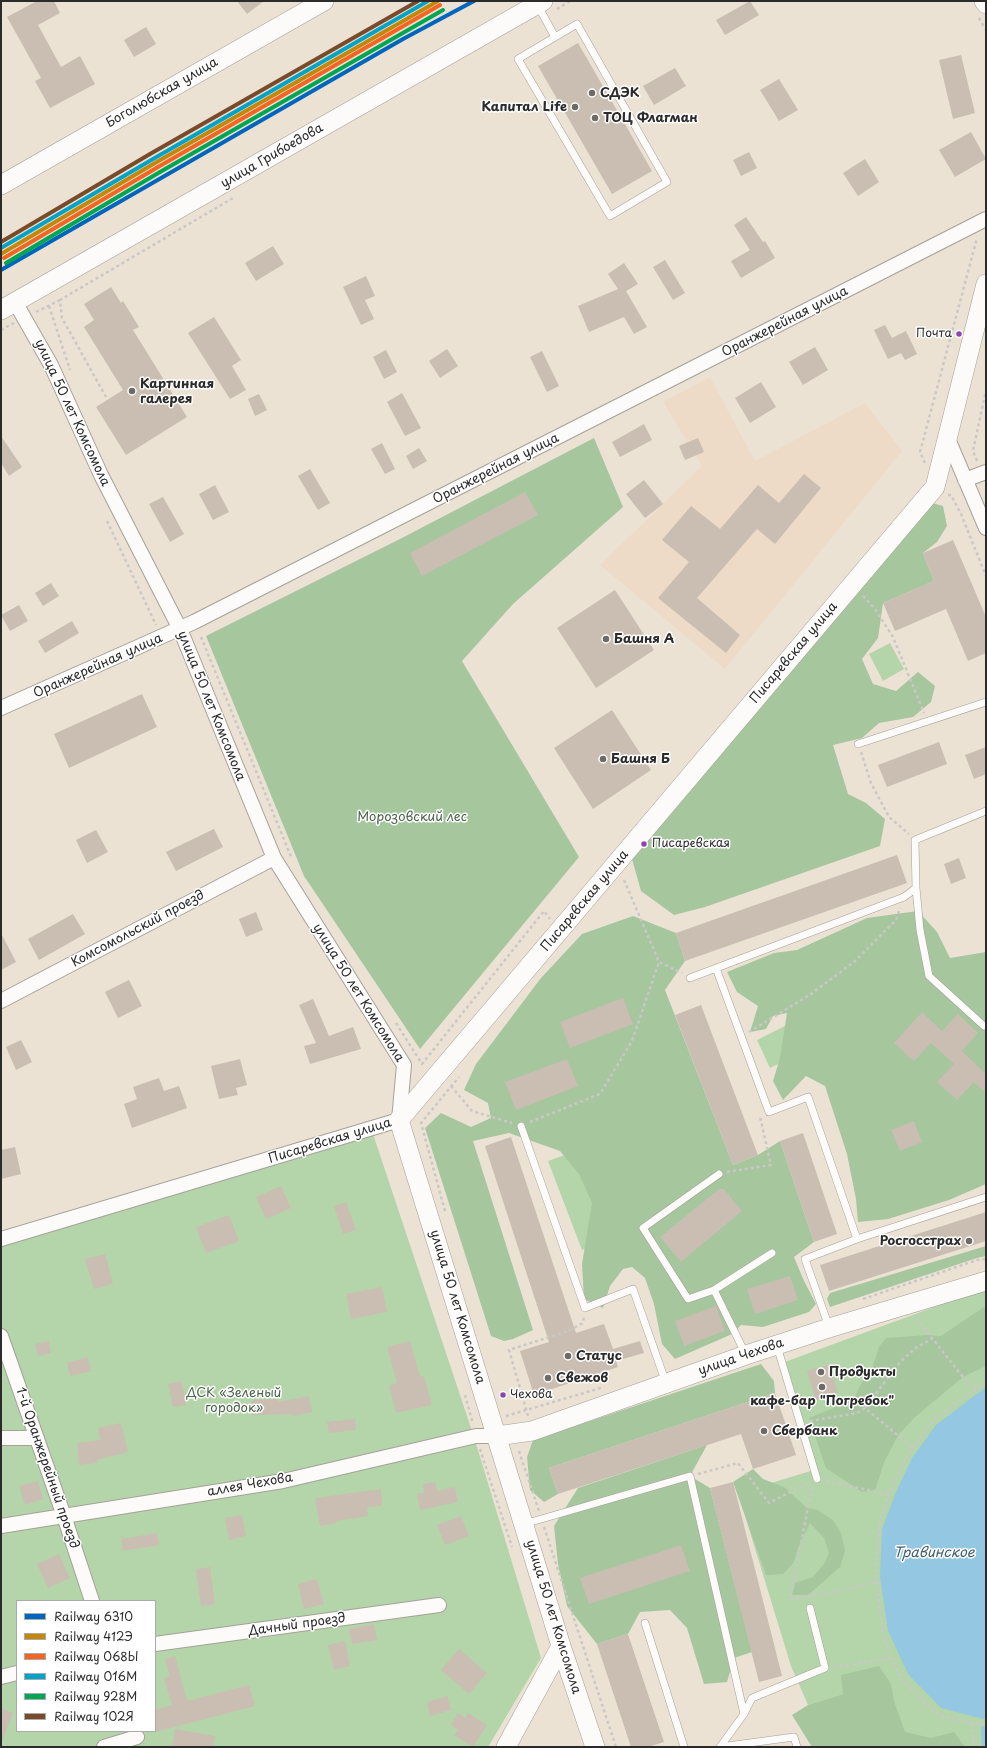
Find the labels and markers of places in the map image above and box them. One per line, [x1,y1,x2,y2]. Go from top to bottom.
place label: СДЭК [600,85,639,101]
marker: СДЭК [587,88,597,98]
place label: Капитал Life [482,99,567,115]
marker: Капитал Life [570,102,580,112]
place label: ТОЦ Флагман [603,110,698,126]
marker: ТОЦ Флагман [590,113,600,123]
place label: Почта [916,327,952,341]
marker: Почта [954,329,964,339]
place label: Картинная галерея [140,376,214,407]
marker: Картинная галерея [127,386,137,396]
place label: Башня А [614,631,674,647]
marker: Башня А [601,634,611,644]
place label: Башня Б [611,751,670,767]
marker: Башня Б [598,754,608,764]
place label: Писаревская [652,837,730,851]
marker: Писаревская [639,839,649,849]
place label: Росгосстрах [880,1233,961,1249]
marker: Росгосстрах [964,1236,974,1246]
place label: Статус [576,1348,622,1364]
marker: Статус [563,1351,573,1361]
place label: Продукты [829,1364,896,1380]
marker: Продукты [816,1367,826,1377]
place label: Свежов [556,1370,608,1386]
marker: Свежов [543,1373,553,1383]
marker: кафе-бар "Погребок" [817,1382,827,1392]
place label: Чехова [510,1388,552,1402]
marker: Чехова [498,1390,508,1400]
place label: кафе-бар "Погребок" [750,1393,894,1409]
place label: Сбербанк [772,1423,837,1439]
marker: Сбербанк [759,1426,769,1436]

